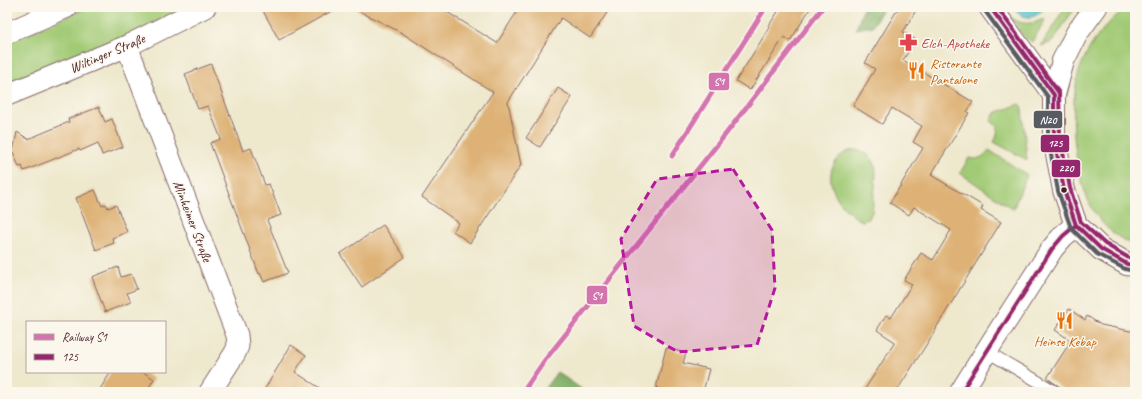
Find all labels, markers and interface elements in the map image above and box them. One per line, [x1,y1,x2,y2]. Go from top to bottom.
street label: Wiltinger Straße [67,30,148,77]
pharmacy icon: Elch-Apotheke [898,33,918,53]
place label: Elch-Apotheke [921,35,991,52]
place label: Ristorante Pantalone [930,55,982,88]
restaurant icon: Ristorante Pantalone [907,61,927,81]
line badge: S1 [708,72,730,91]
text: S1 [714,74,725,88]
line badge: N20 [1033,110,1063,129]
text: N20 [1040,113,1057,127]
line badge: 125 [1040,134,1070,153]
text: 125 [1048,136,1064,150]
line badge: 220 [1051,159,1081,178]
text: 220 [1059,161,1074,175]
street label: Minheimer Straße [169,178,216,266]
unlabelled marker [1059,185,1069,195]
line badge: S1 [586,285,608,305]
text: S1 [592,288,603,302]
restaurant icon: Heinse Kebap [1055,311,1075,331]
legend [26,321,166,373]
text: Railway S1 [62,329,108,345]
place label: Heinse Kebap [1034,333,1097,350]
text: 125 [62,349,79,365]

